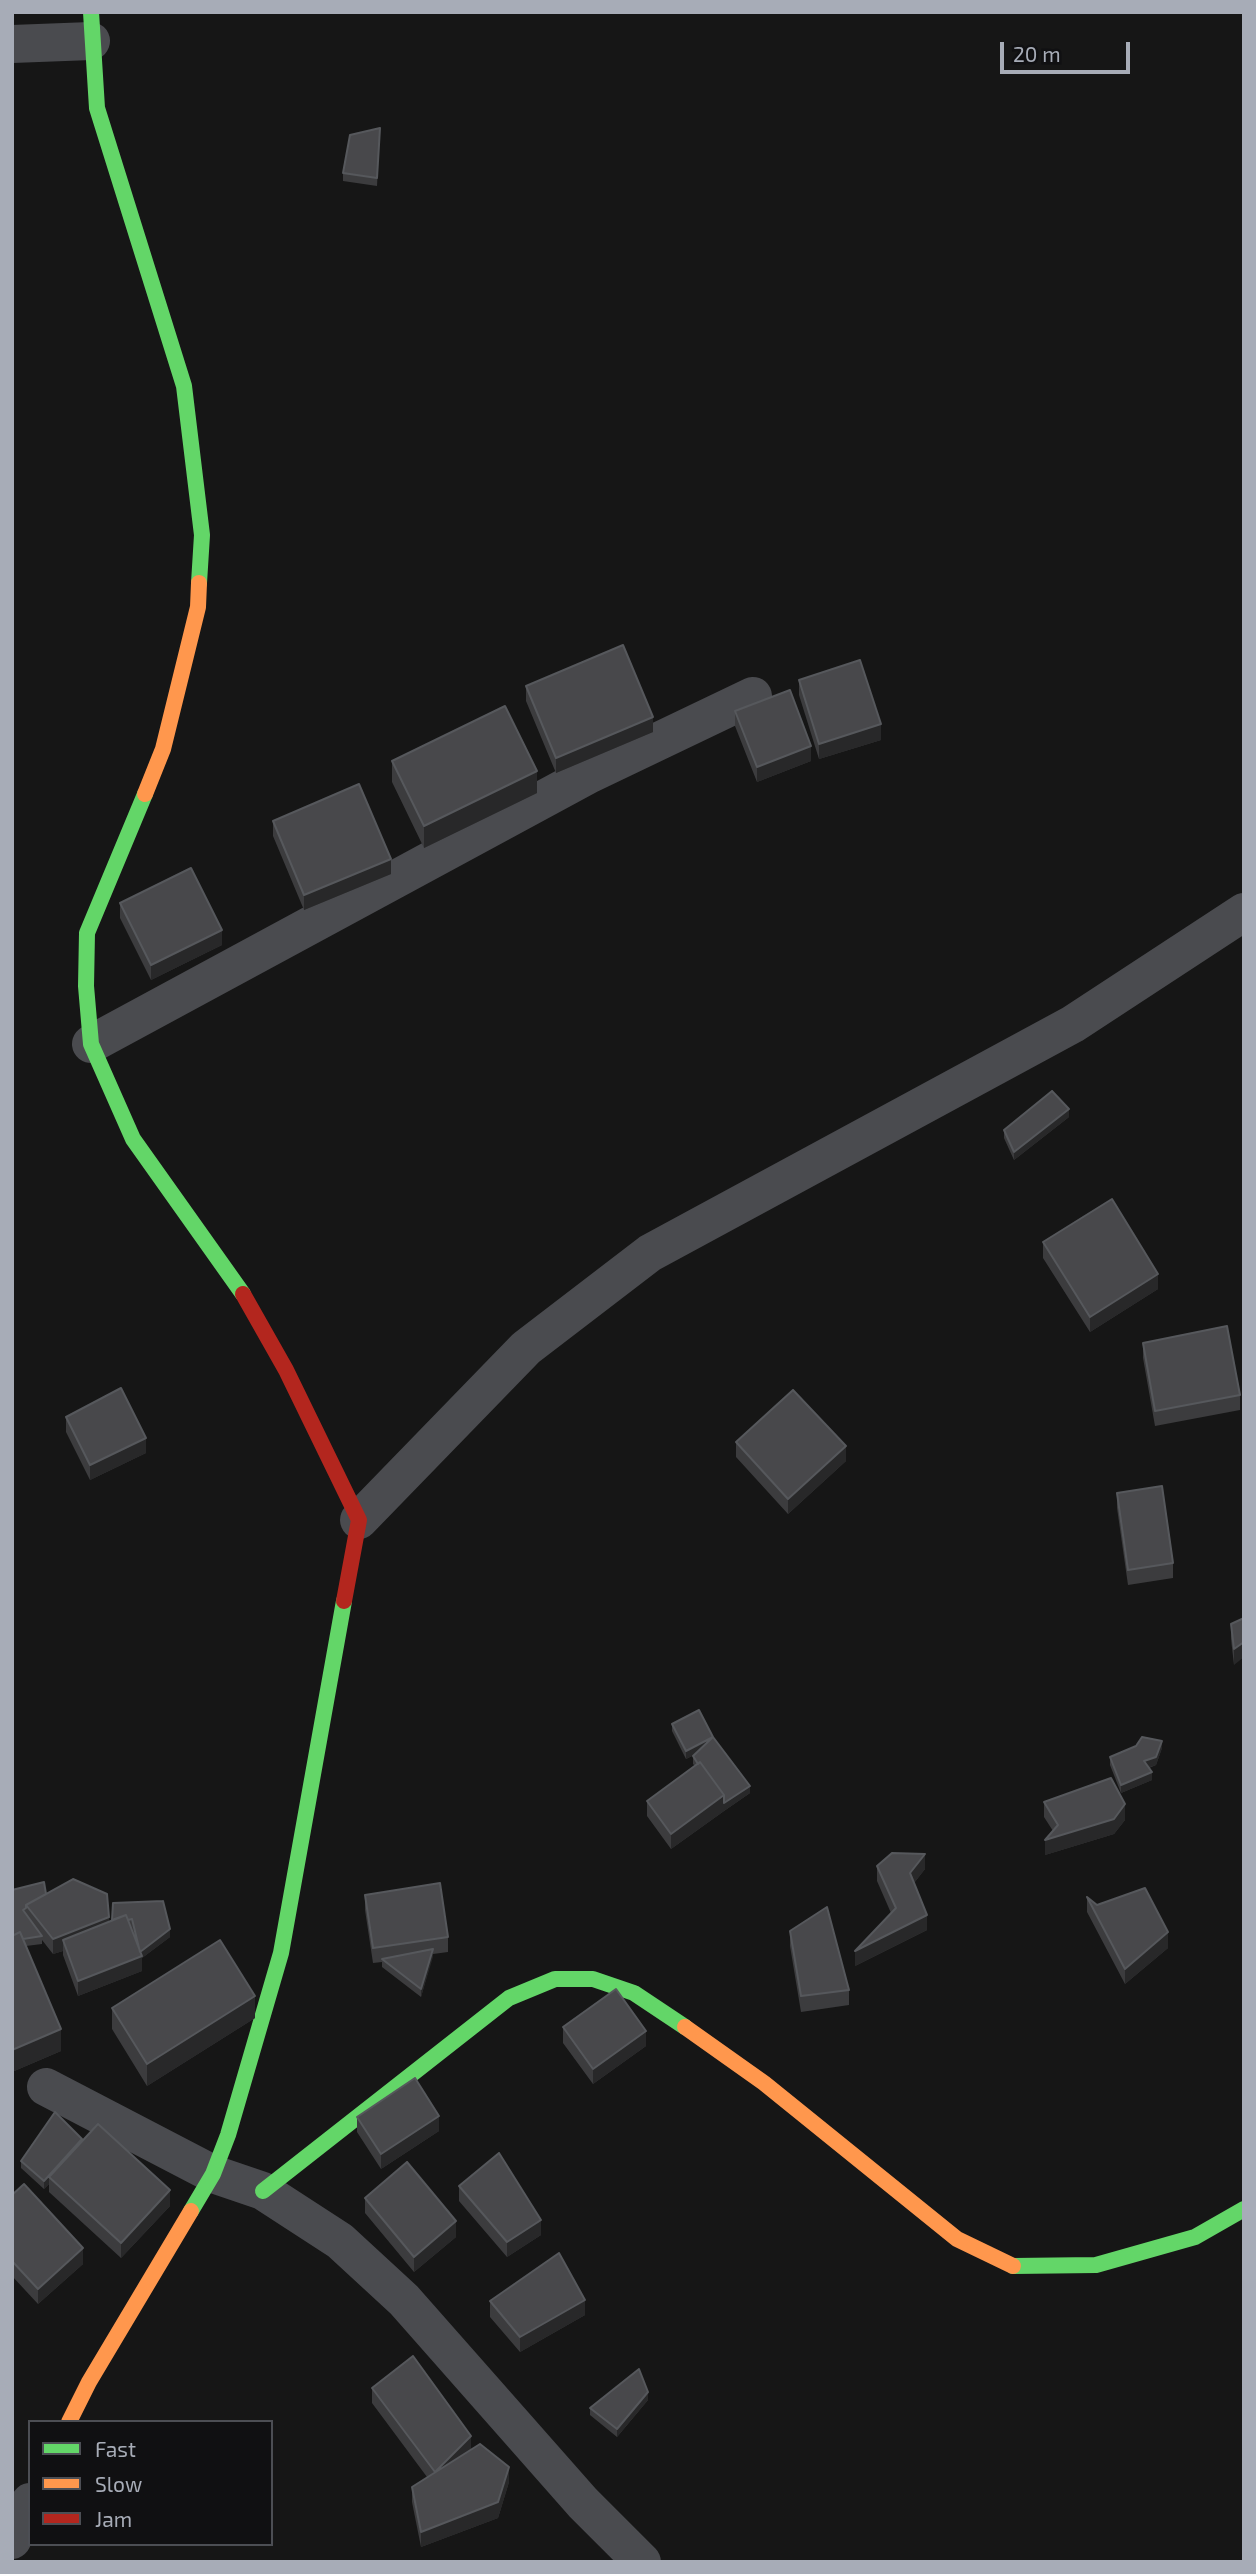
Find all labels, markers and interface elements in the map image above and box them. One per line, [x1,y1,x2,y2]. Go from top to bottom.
scale bar [1004,28,1134,72]
text: 20 m [1013,41,1061,66]
legend [28,2420,273,2546]
text: Fast [95,2436,136,2461]
text: Slow [95,2471,142,2496]
text: Jam [95,2506,132,2531]

